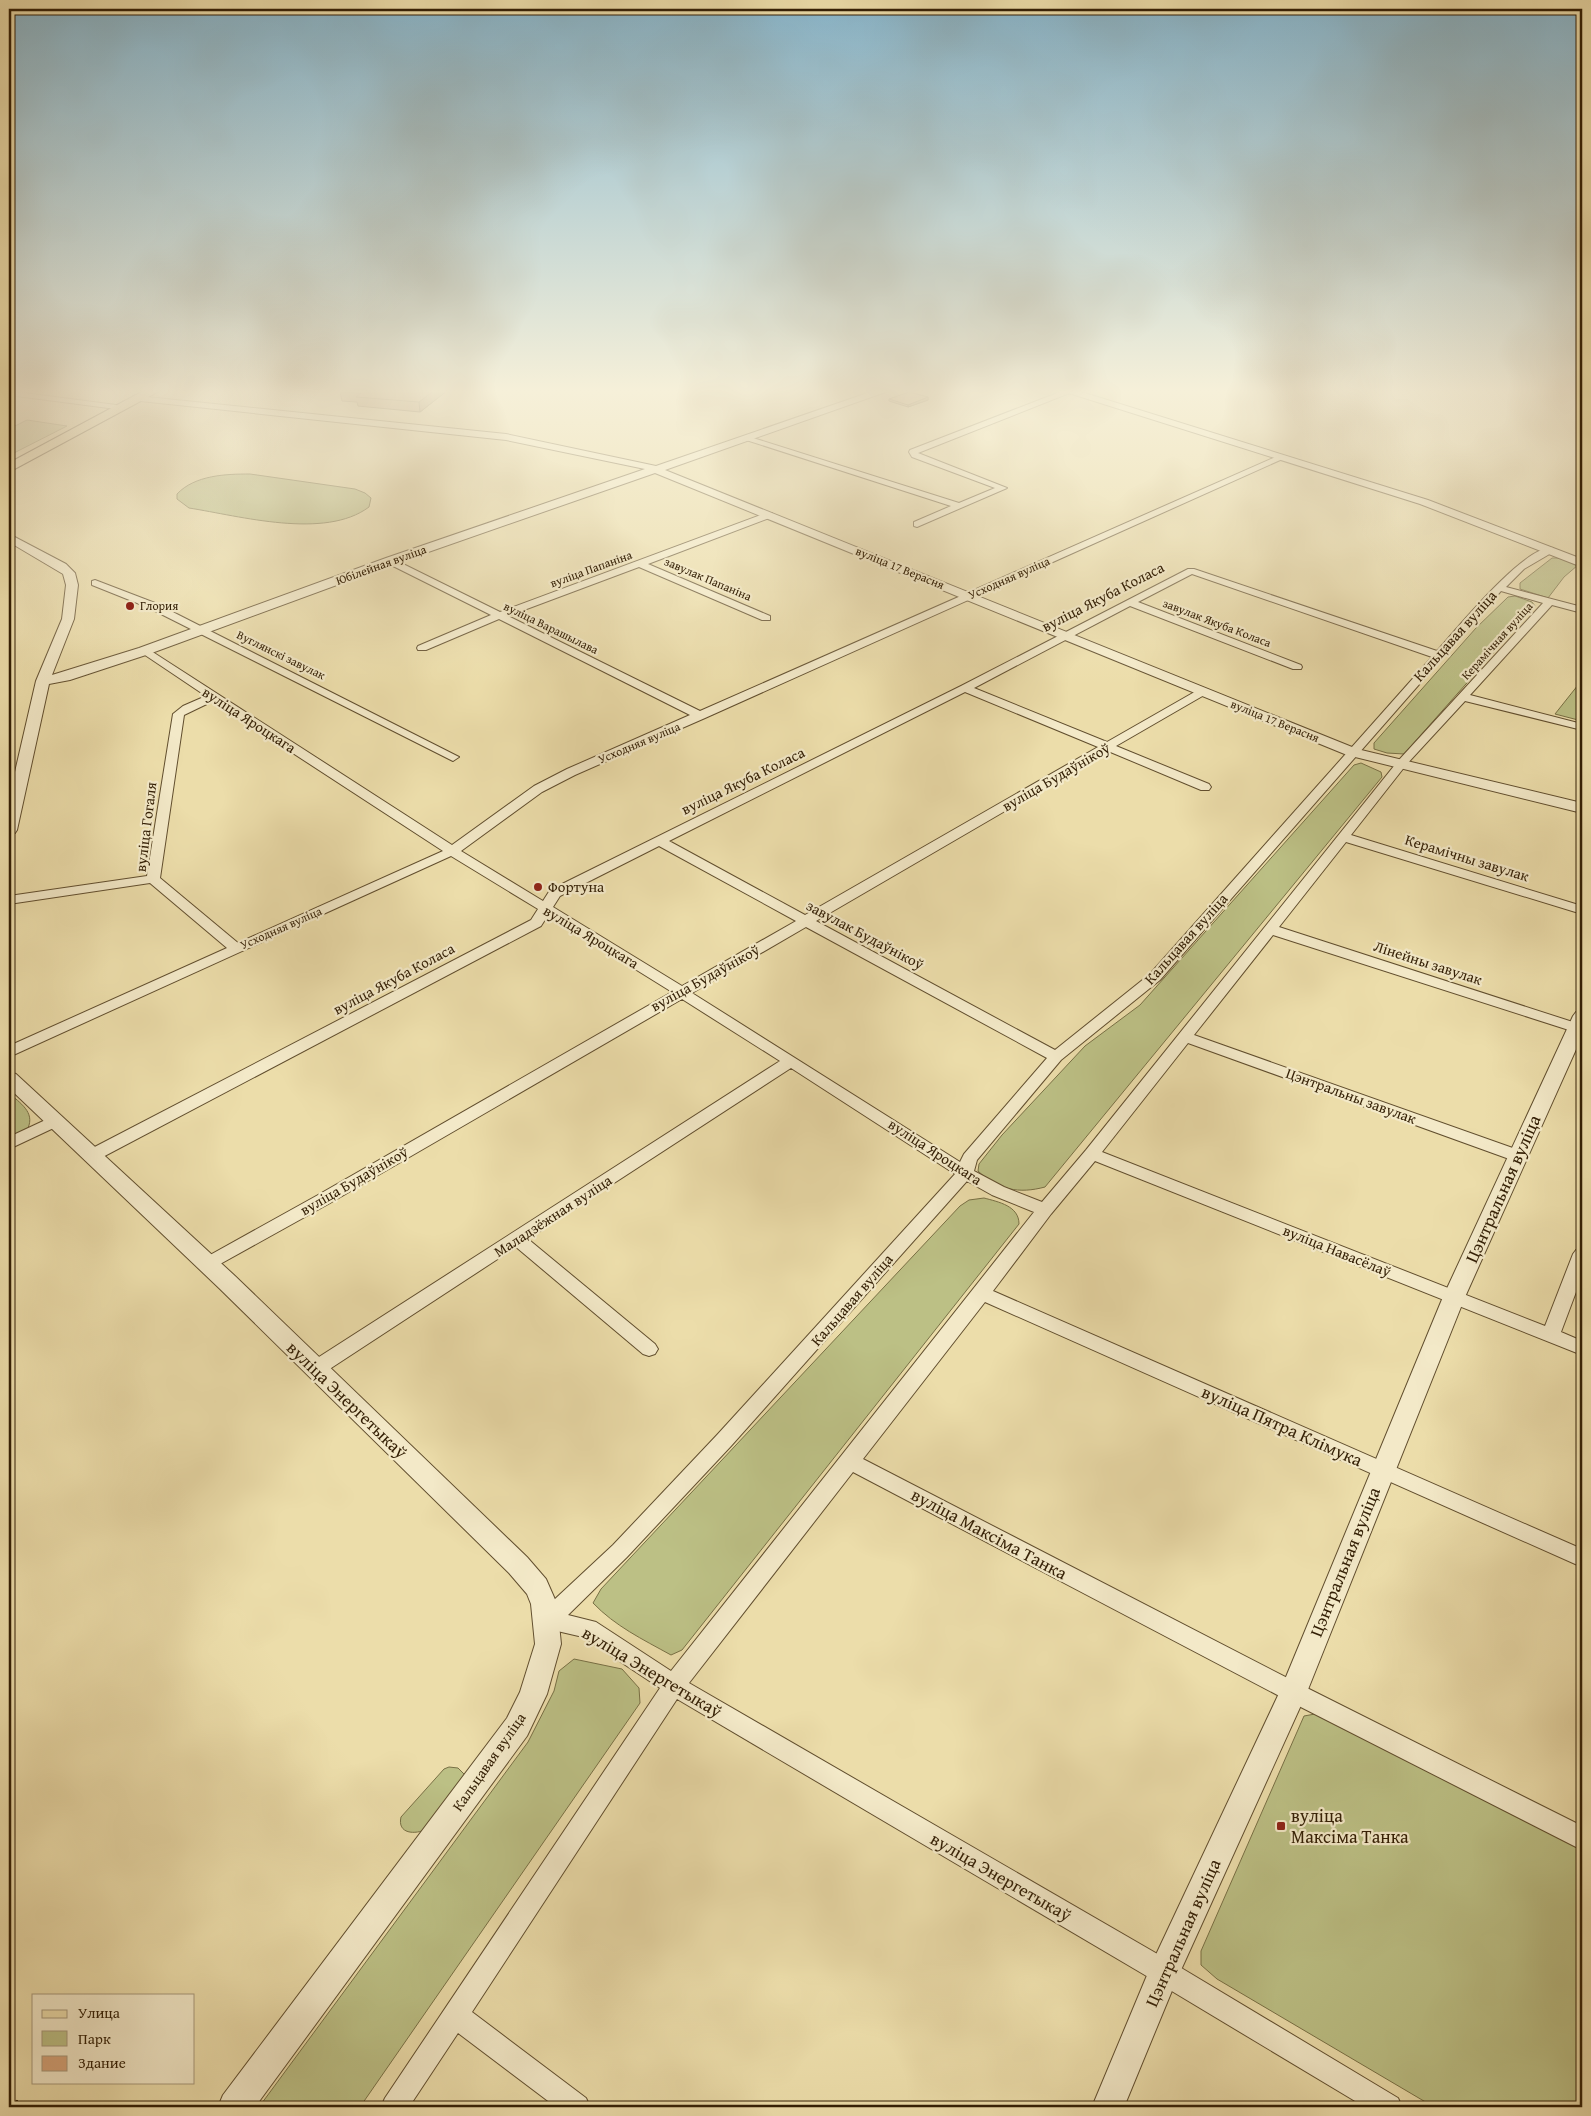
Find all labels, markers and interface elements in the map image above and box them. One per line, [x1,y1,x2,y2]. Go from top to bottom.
street label: Юбілейная вуліца [333,540,429,589]
street label: вуліца 17 Верасня [853,542,947,593]
street label: вуліца Папаніна [547,546,634,591]
street label: Усходняя вуліца [965,552,1053,603]
street label: завулак Папаніна [662,553,755,605]
street label: вуліца Якуба Коласа [1038,556,1168,637]
street label: Кальцавая вуліца [1408,585,1502,686]
street label: завулак Якуба Коласа [1160,594,1274,651]
place label: Глория [140,597,178,614]
street label: вуліца Варашылава [501,597,602,658]
street label: Керамічная вуліца [1457,598,1536,683]
marker: Глория [124,600,136,612]
street label: Вуглянскі завулак [234,626,329,684]
street label: вуліца Яроцкага [198,681,301,758]
street label: вуліца 17 Верасня [1228,695,1322,746]
street label: Усходняя вуліца [595,717,683,767]
street label: вуліца Будаўнікоў [998,737,1114,816]
street label: вуліца Якуба Коласа [678,741,809,820]
street label: вуліца Гогаля [130,780,161,873]
street label: Керамічны завулак [1402,829,1532,886]
place label: Фортуна [548,876,605,897]
marker: Фортуна [532,881,544,893]
street label: Кальцавая вуліца [1139,888,1233,989]
street label: завулак Будаўнікоў [803,895,928,975]
street label: вуліца Яроцкага [540,900,644,974]
street label: Усходняя вуліца [237,902,325,953]
street label: Лінейны завулак [1371,935,1485,990]
street label: вуліца Якуба Коласа [329,937,459,1019]
street label: вуліца Будаўнікоў [647,939,763,1016]
street label: Цэнтральны завулак [1283,1062,1420,1129]
street label: Цэнтральная вуліца [1458,1110,1548,1267]
street label: вуліца Яроцкага [884,1113,987,1190]
street label: вуліца Будаўнікоў [296,1141,412,1220]
street label: Маладзёжная вуліца [490,1169,617,1262]
street label: вуліца Навасёлаў [1280,1219,1395,1282]
street label: Кальцавая вуліца [806,1248,898,1350]
street label: вуліца Энергетыкаў [281,1335,414,1465]
street label: вуліца Пятра Клімука [1198,1378,1367,1473]
street label: вуліца Максіма Танка [906,1481,1072,1586]
street label: Цэнтральная вуліца [1302,1482,1387,1641]
street label: вуліца Энергетыкаў [577,1619,727,1724]
street label: Кальцавая вуліца [447,1708,531,1815]
place label: вуліца Максіма Танка [1291,1802,1409,1850]
marker: вуліца Максіма Танка [1275,1820,1287,1832]
street label: вуліца Энергетыкаў [926,1825,1077,1928]
street label: Цэнтральная вуліца [1138,1854,1228,2011]
legend [32,1994,195,2084]
text: Улица [78,2002,121,2023]
text: Парк [78,2028,111,2049]
text: Здание [78,2052,126,2073]

